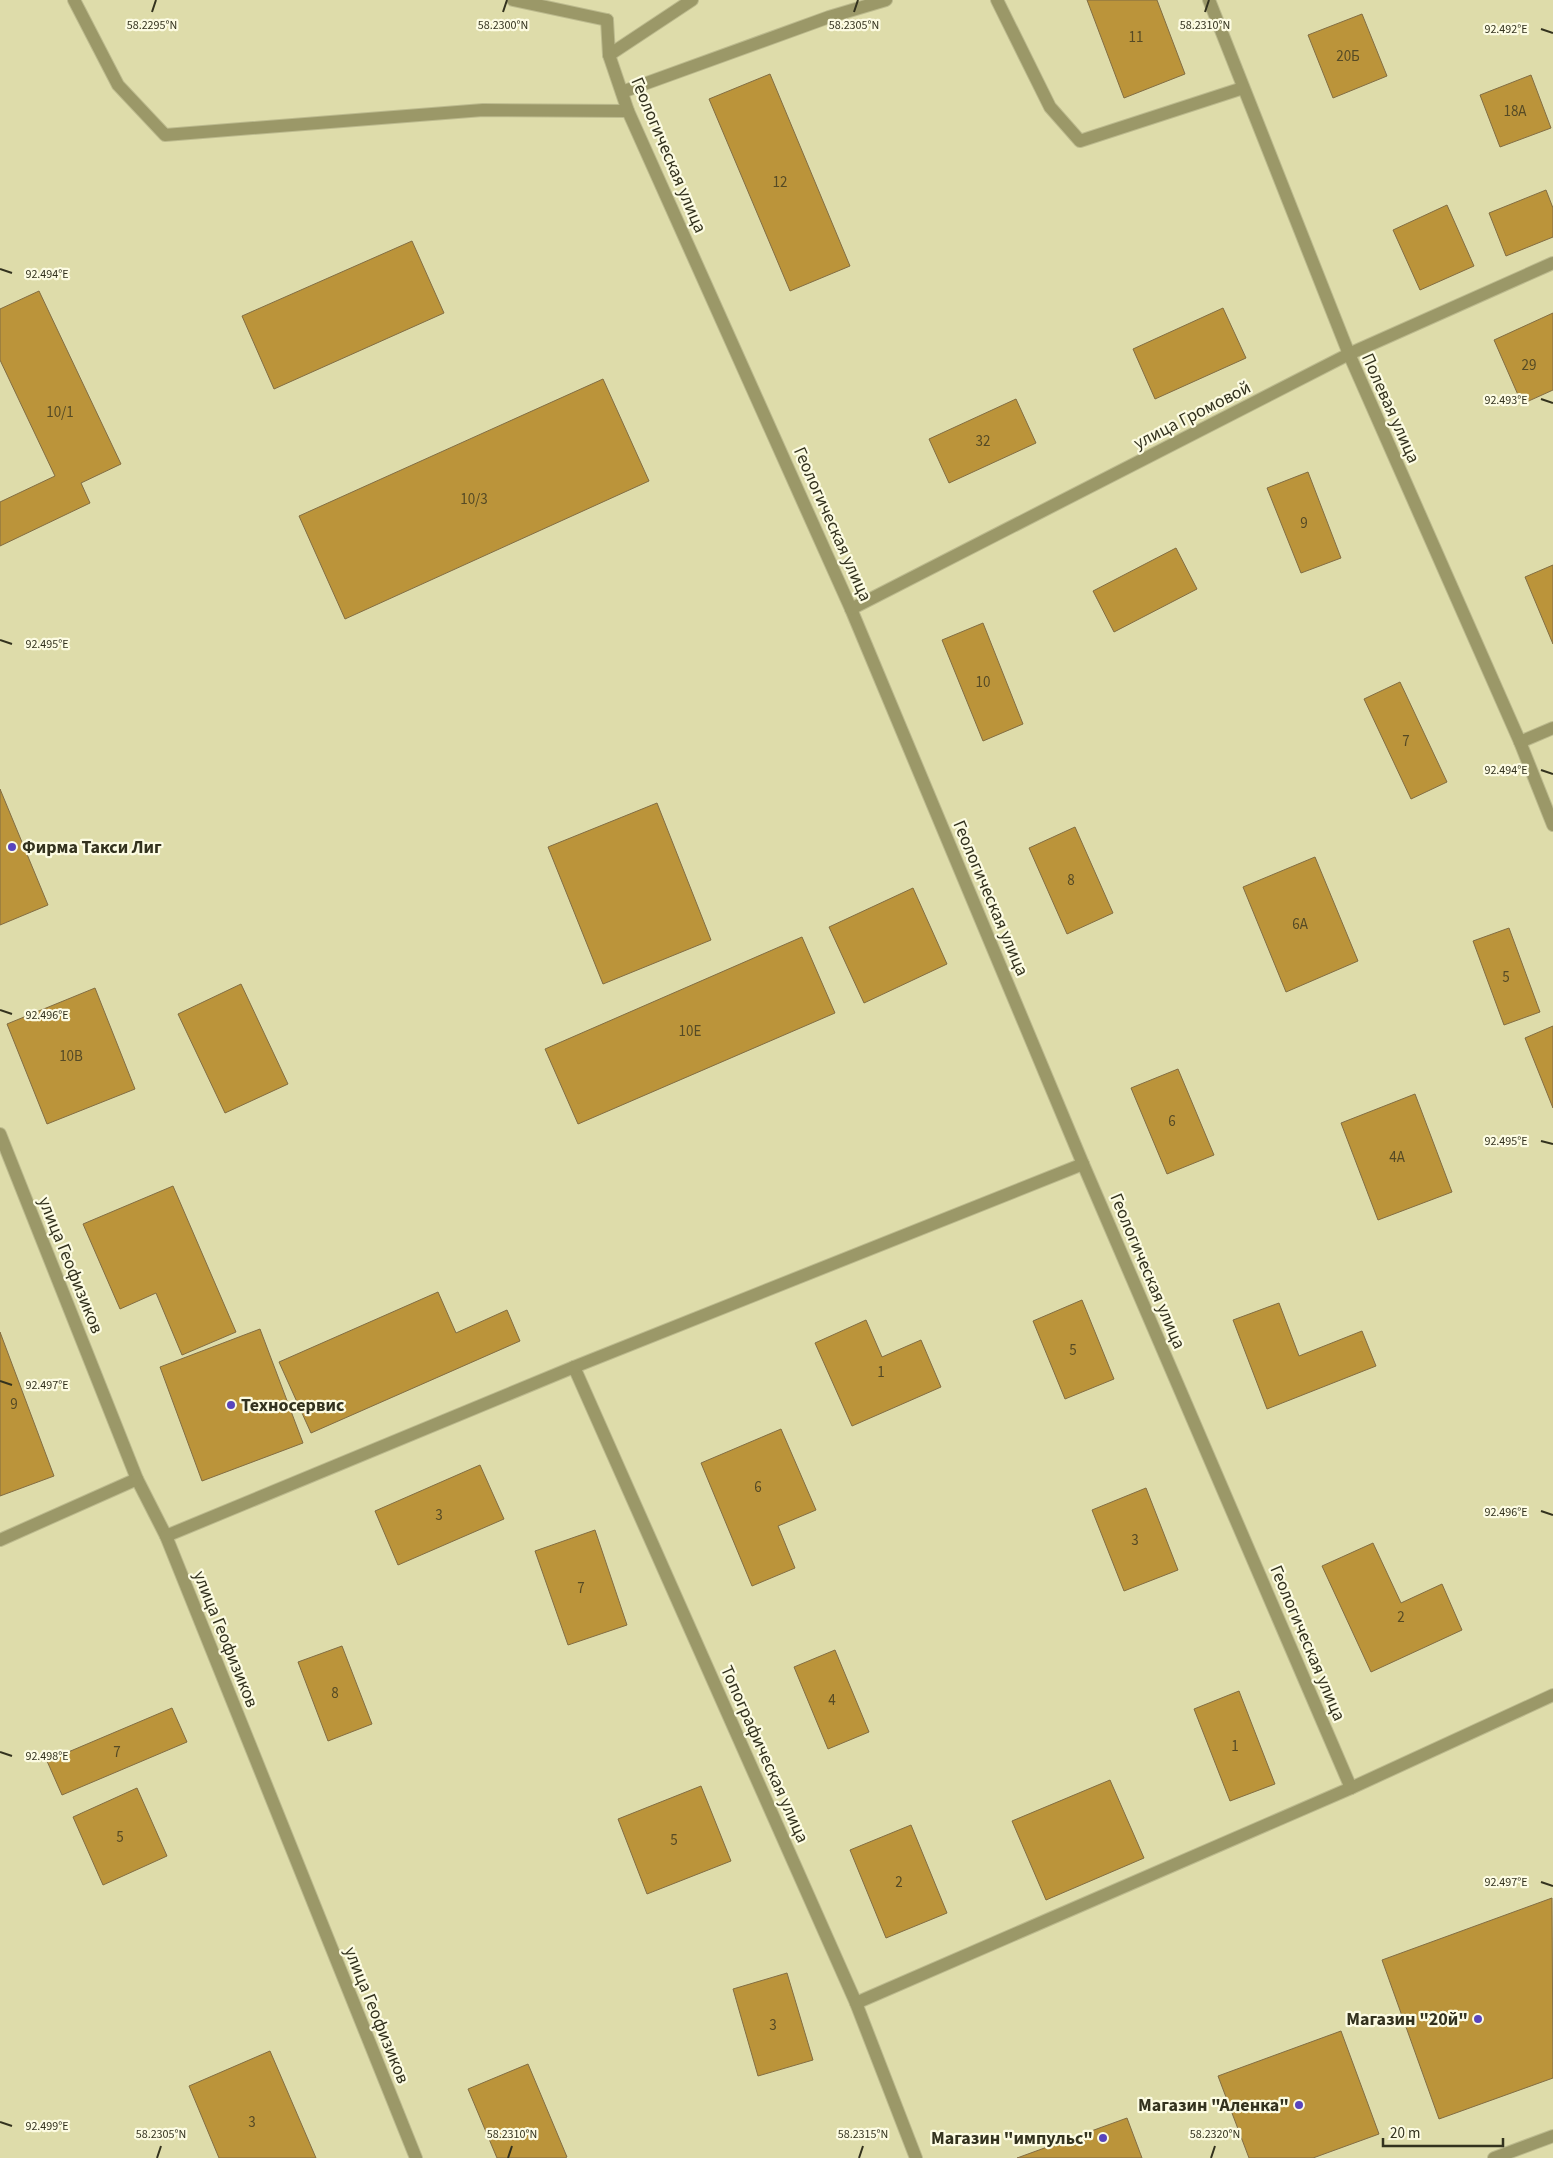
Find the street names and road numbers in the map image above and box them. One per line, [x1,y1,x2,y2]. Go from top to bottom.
street label: Геологическая улица [624,74,713,237]
street label: Полевая улица [1355,349,1426,467]
street label: улица Громовой [1129,375,1255,456]
street label: Геологическая улица [787,443,878,605]
street label: Геологическая улица [946,817,1035,980]
street label: Геологическая улица [1103,1190,1192,1353]
street label: улица Геофизиков [32,1193,109,1337]
street label: Геологическая улица [1263,1562,1352,1725]
street label: улица Геофизиков [187,1567,264,1711]
street label: Топографическая улица [714,1662,815,1847]
street label: улица Геофизиков [338,1943,415,2087]

